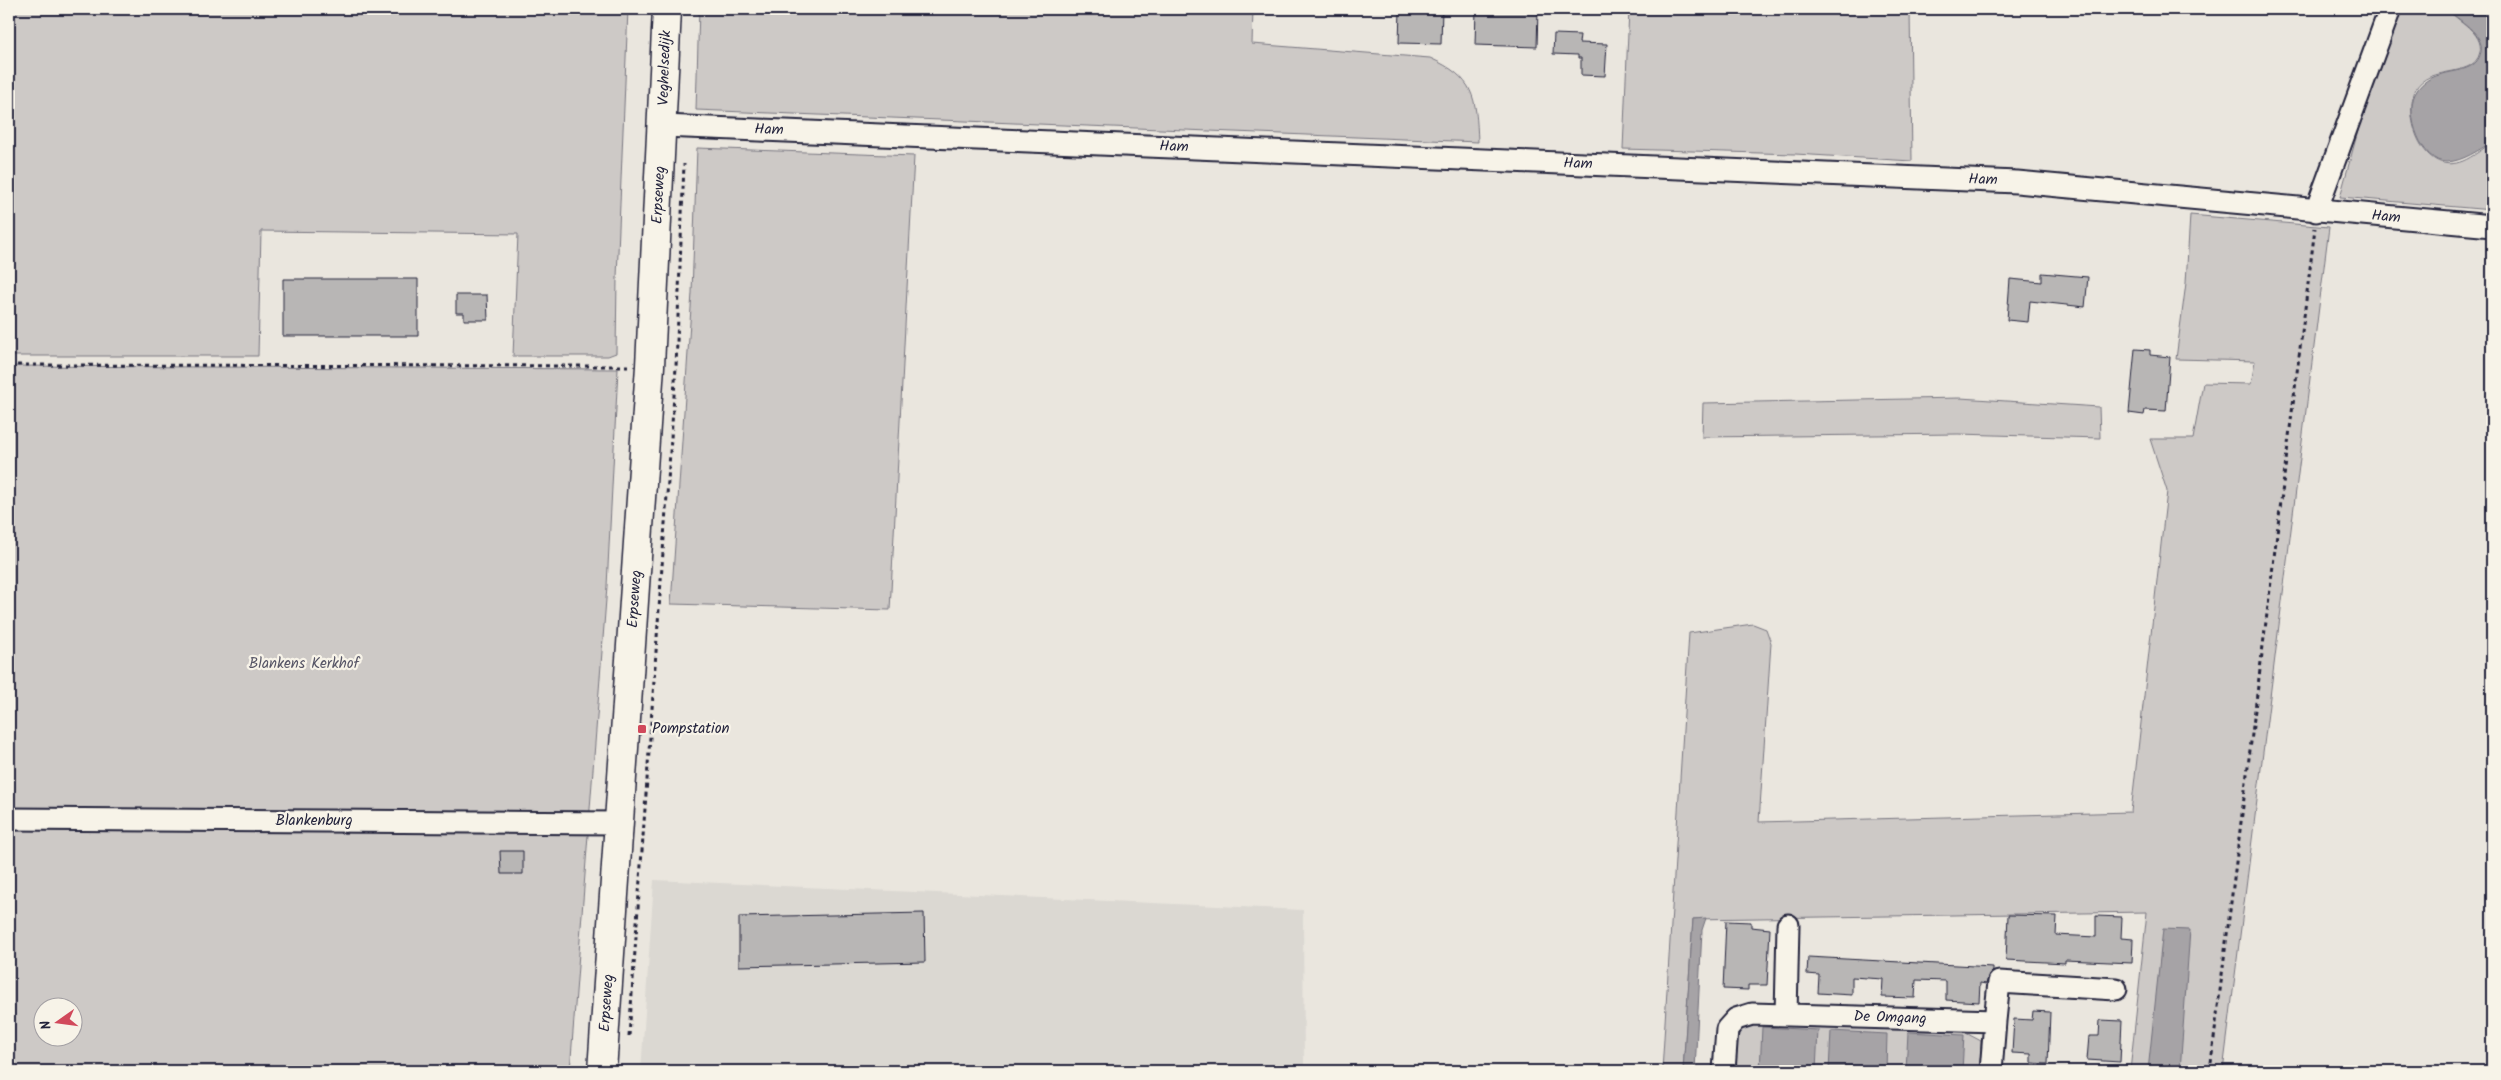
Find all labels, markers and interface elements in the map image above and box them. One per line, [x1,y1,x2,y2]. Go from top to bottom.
street label: Veghelsedijk [652,29,678,106]
street label: Ham [754,118,784,143]
street label: Ham [1159,135,1189,160]
street label: Ham [1563,152,1593,177]
street label: Erpseweg [645,165,673,225]
street label: Ham [1968,168,1998,193]
street label: Ham [2370,204,2402,230]
street label: Erpseweg [621,569,649,629]
park label: Blankens Kerkhof [249,652,361,676]
place label: Pompstation [652,717,729,741]
marker: Pompstation [636,723,648,735]
street label: Blankenburg [275,809,353,833]
street label: Erpseweg [593,973,621,1033]
north arrow [32,998,82,1048]
street label: De Omgang [1853,1005,1927,1031]
text: N [35,1018,58,1032]

